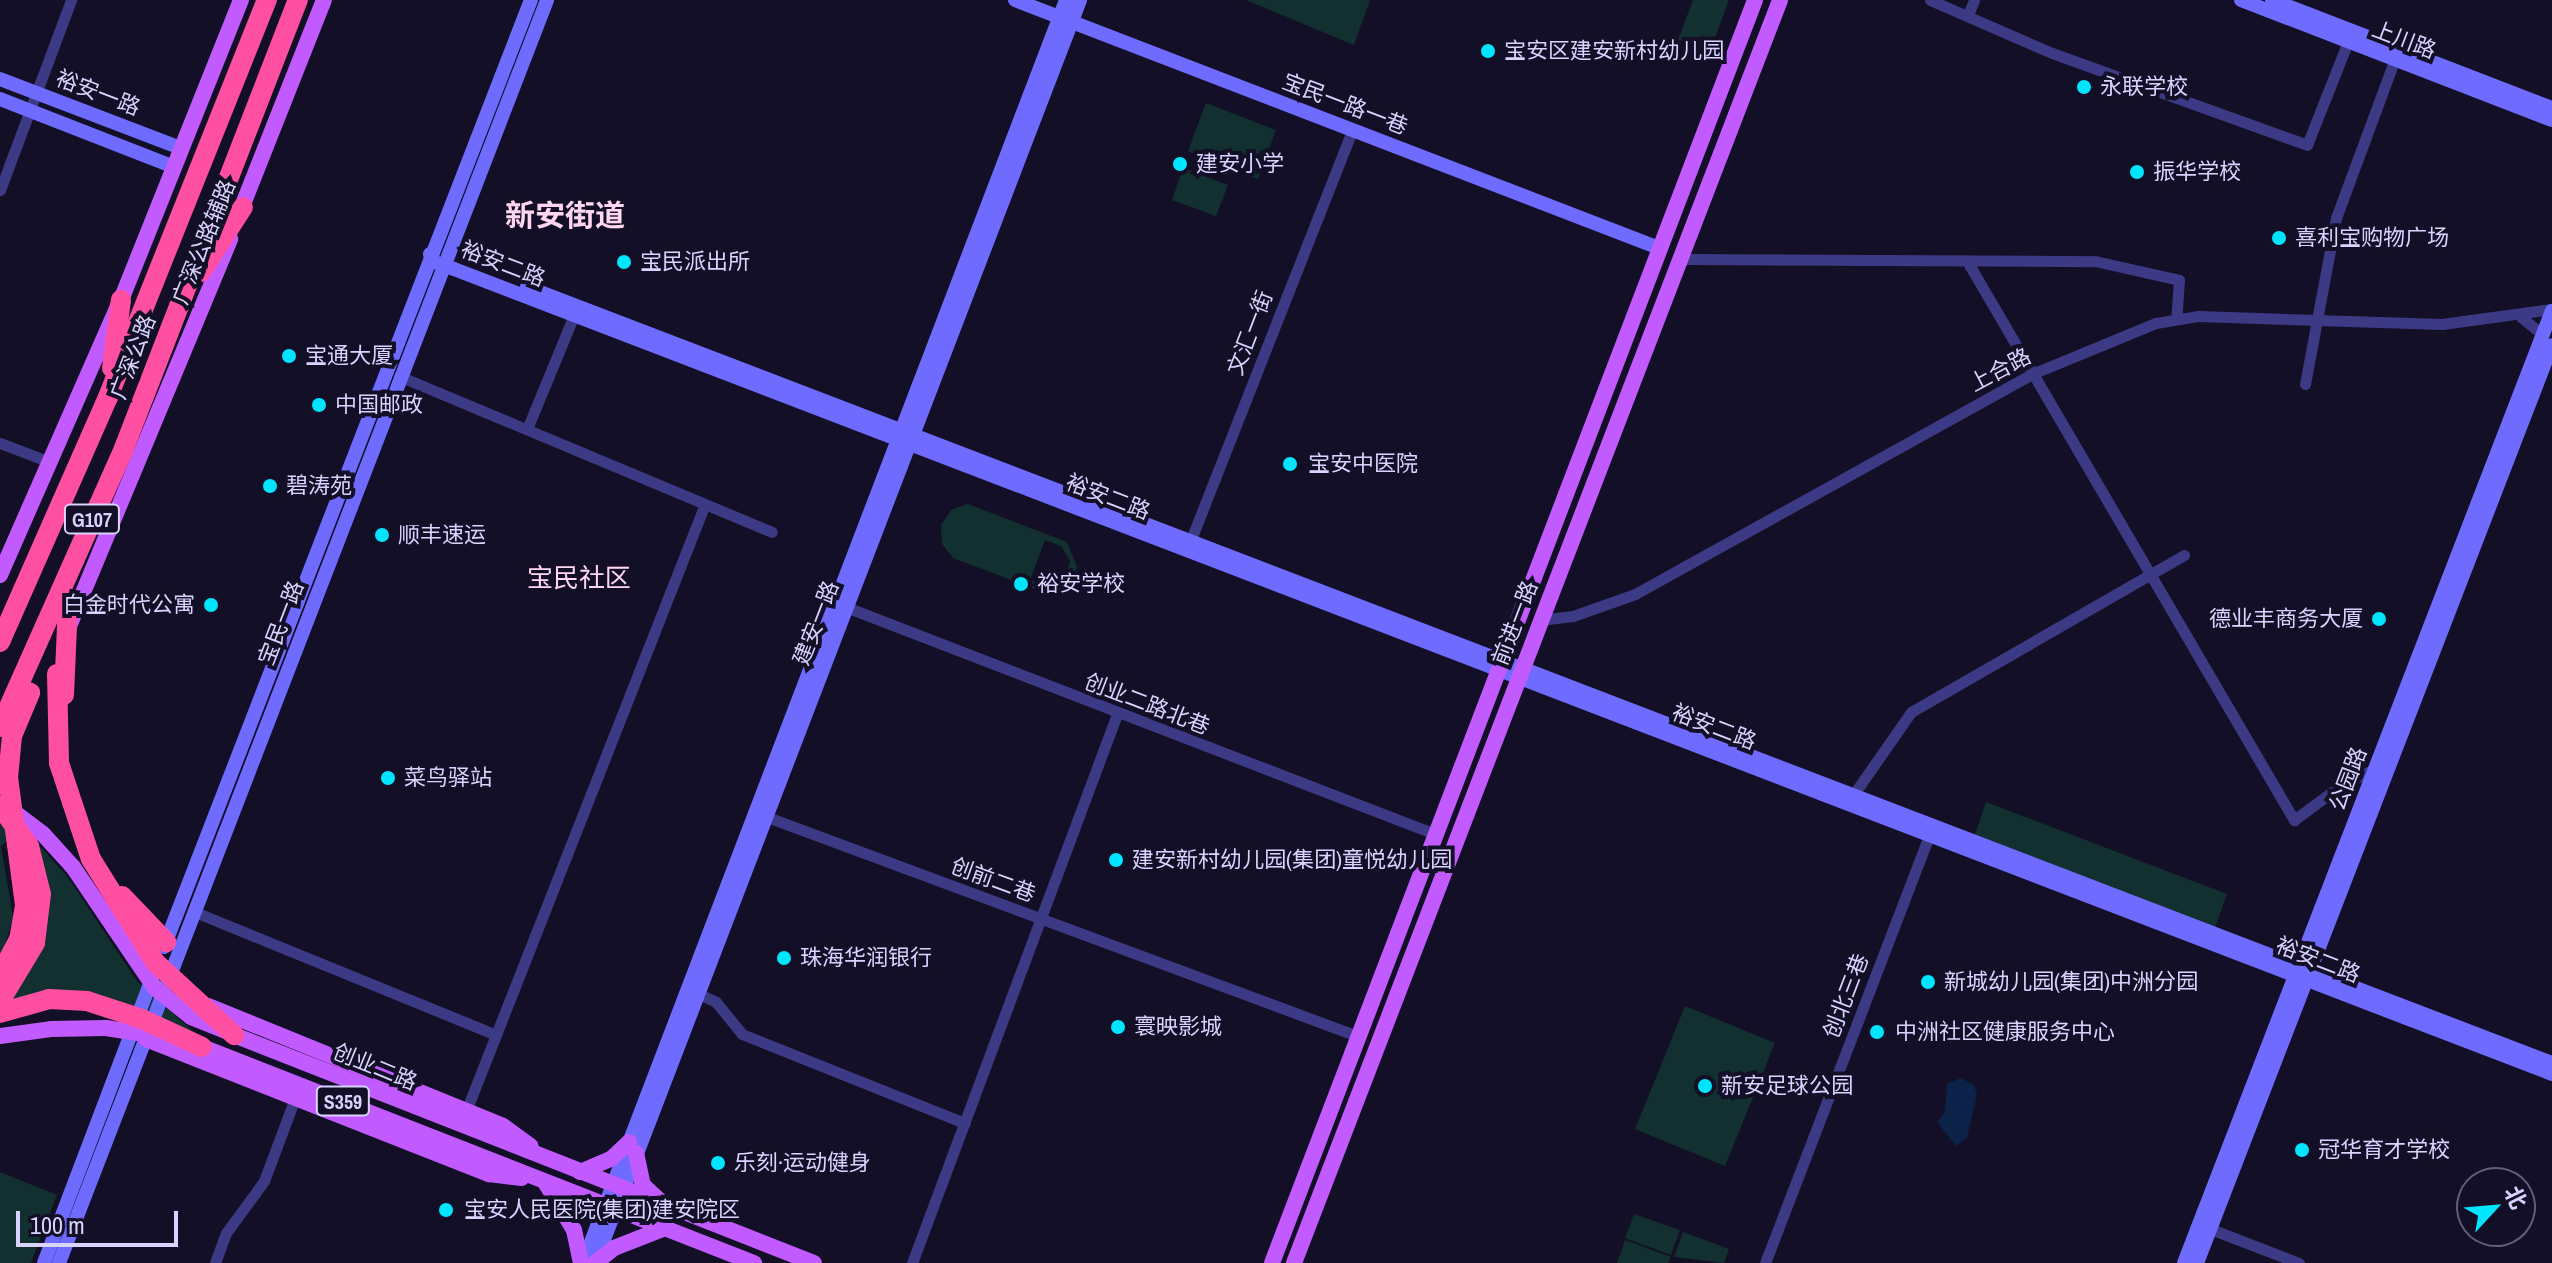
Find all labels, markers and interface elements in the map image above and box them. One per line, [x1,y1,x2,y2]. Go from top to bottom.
street label: 上川路 [2368,16,2440,64]
place label: 宝安区建安新村幼儿园 [1504,38,1724,64]
marker: 宝安区建安新村幼儿园 [1479,42,1497,60]
street label: 裕安一路 [52,65,144,121]
street label: 宝民一路一巷 [1279,68,1411,140]
place label: 永联学校 [2100,74,2188,100]
marker: 永联学校 [2075,78,2093,96]
place label: 建安小学 [1196,151,1284,177]
marker: 建安小学 [1171,155,1189,173]
place label: 振华学校 [2153,159,2241,185]
marker: 振华学校 [2128,163,2146,181]
street label: 广深公路辅路 [167,176,241,308]
district label: 新安街道 [505,197,625,233]
place label: 喜利宝购物广场 [2295,225,2449,251]
marker: 喜利宝购物广场 [2270,229,2288,247]
street label: 裕安二路 [457,236,549,292]
place label: 宝民派出所 [640,249,750,275]
marker: 宝民派出所 [615,253,633,271]
street label: 文汇一街 [1222,287,1278,379]
street label: 广深公路 [105,311,161,403]
place label: 宝通大厦 [305,343,393,369]
street label: 上合路 [1965,343,2035,397]
marker: 宝通大厦 [280,347,298,365]
place label: 中国邮政 [335,392,423,418]
marker: 中国邮政 [310,396,328,414]
place label: 宝安中医院 [1308,451,1418,477]
marker: 宝安中医院 [1279,453,1301,475]
street label: 裕安二路 [1062,469,1154,525]
place label: 碧涛苑 [286,473,352,499]
marker: 碧涛苑 [261,477,279,495]
road number: G107 [62,503,122,535]
place label: 顺丰速运 [398,522,486,548]
marker: 顺丰速运 [373,526,391,544]
district label: 宝民社区 [527,562,631,594]
place label: 裕安学校 [1037,571,1125,597]
marker: 裕安学校 [1012,575,1030,593]
street label: 宝民一路 [253,577,309,669]
street label: 建安一路 [788,577,844,669]
street label: 前进一路 [1487,577,1543,669]
place label: 白金时代公寓 [63,592,195,618]
marker: 白金时代公寓 [202,596,220,614]
place label: 德业丰商务大厦 [2209,606,2363,632]
marker: 德业丰商务大厦 [2370,610,2388,628]
street label: 创业二路北巷 [1081,668,1213,740]
street label: 裕安二路 [1668,699,1760,755]
street label: 公园路 [2324,743,2372,815]
place label: 菜鸟驿站 [404,765,492,791]
marker: 菜鸟驿站 [379,769,397,787]
place label: 建安新村幼儿园(集团)童悦幼儿园 [1132,847,1452,873]
marker: 建安新村幼儿园(集团)童悦幼儿园 [1107,851,1125,869]
street label: 创前二巷 [947,853,1039,907]
street label: 裕安二路 [2272,932,2364,988]
place label: 珠海华润银行 [800,945,932,971]
marker: 珠海华润银行 [775,949,793,967]
street label: 创北三巷 [1818,950,1874,1042]
place label: 新城幼儿园(集团)中洲分园 [1944,969,2198,995]
marker: 新城幼儿园(集团)中洲分园 [1919,973,1937,991]
place label: 寰映影城 [1134,1014,1222,1040]
marker: 寰映影城 [1109,1018,1127,1036]
place label: 中洲社区健康服务中心 [1895,1019,2115,1045]
marker: 中洲社区健康服务中心 [1866,1021,1888,1043]
street label: 创业二路 [329,1038,421,1096]
place label: 新安足球公园 [1721,1073,1853,1099]
marker: 新安足球公园 [1696,1077,1714,1095]
road number: S359 [315,1085,371,1117]
place label: 冠华育才学校 [2318,1137,2450,1163]
marker: 冠华育才学校 [2293,1141,2311,1159]
place label: 乐刻·运动健身 [734,1150,871,1176]
marker: 乐刻·运动健身 [709,1154,727,1172]
north arrow [2456,1167,2536,1247]
text: 北 [2497,1181,2534,1214]
scale bar [20,1195,182,1245]
place label: 宝安人民医院(集团)建安院区 [464,1197,740,1223]
marker: 宝安人民医院(集团)建安院区 [435,1199,457,1221]
text: 100 m [30,1209,85,1241]

